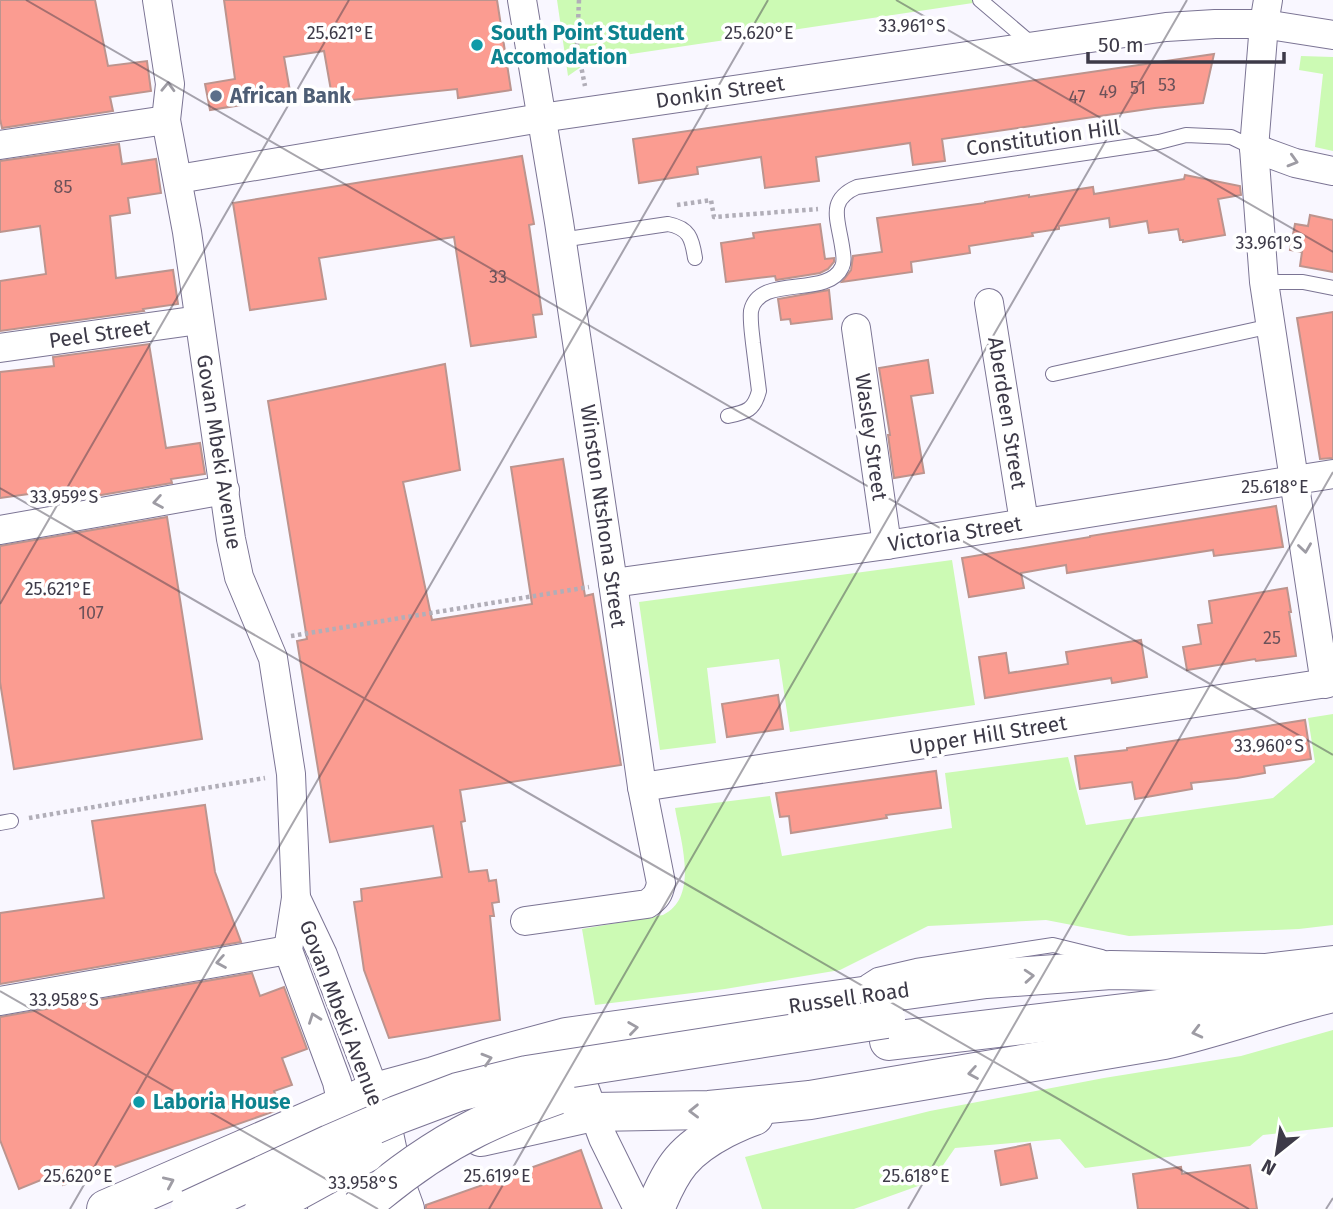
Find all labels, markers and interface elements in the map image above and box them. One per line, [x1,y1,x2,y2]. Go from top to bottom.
text: 33.961°S [878,15,946,37]
place label: South Point Student Accomodation [490,20,685,70]
scale bar [1088,21,1284,65]
text: 25.621°E [307,22,373,44]
text: 25.620°E [724,22,794,44]
text: 50 m [1098,32,1144,58]
marker: South Point Student Accomodation [469,37,485,53]
street label: Donkin Street [654,70,786,114]
house number: 53 [1158,74,1176,96]
house number: 51 [1130,77,1146,99]
house number: 49 [1099,81,1117,103]
one-way arrow [161,82,176,93]
place label: African Bank [229,83,351,109]
house number: 47 [1068,86,1086,108]
marker: African Bank [208,88,224,104]
street label: Constitution Hill [964,114,1122,162]
one-way arrow [1287,153,1299,168]
house number: 85 [54,176,72,198]
text: 33.961°S [1235,232,1303,254]
house number: 33 [489,266,507,288]
street label: Peel Street [47,314,153,354]
street label: Aberdeen Street [982,335,1032,491]
street label: Govan Mbeki Avenue [191,353,247,551]
street label: Wasley Street [849,372,893,503]
street label: Winston Ntshona Street [574,403,632,630]
text: 25.618°E [1241,476,1309,498]
text: 33.959°S [30,486,99,508]
one-way arrow [152,494,164,509]
street label: Victoria Street [886,511,1024,557]
one-way arrow [1298,542,1313,554]
text: 25.621°E [25,578,91,600]
house number: 107 [78,602,104,624]
house number: 25 [1263,627,1281,649]
street label: Upper Hill Street [907,710,1069,760]
text: 33.960°S [1234,735,1304,757]
street label: Govan Mbeki Avenue [294,916,388,1110]
one-way arrow [215,954,227,969]
one-way arrow [1024,969,1035,984]
street label: Russell Road [787,977,911,1019]
text: 33.958°S [29,989,99,1011]
one-way arrow [308,1013,322,1025]
one-way arrow [628,1020,639,1035]
one-way arrow [1191,1024,1203,1038]
one-way arrow [480,1053,493,1067]
one-way arrow [967,1064,979,1079]
place label: Laboria House [153,1089,291,1115]
marker: Laboria House [131,1094,147,1110]
one-way arrow [688,1103,699,1118]
north arrow [1242,1118,1312,1188]
text: N [1258,1154,1280,1180]
text: 25.620°E [43,1165,113,1187]
text: 25.619°E [463,1165,531,1187]
text: 25.618°E [882,1165,950,1187]
text: 33.958°S [328,1172,398,1194]
one-way arrow [162,1176,174,1190]

